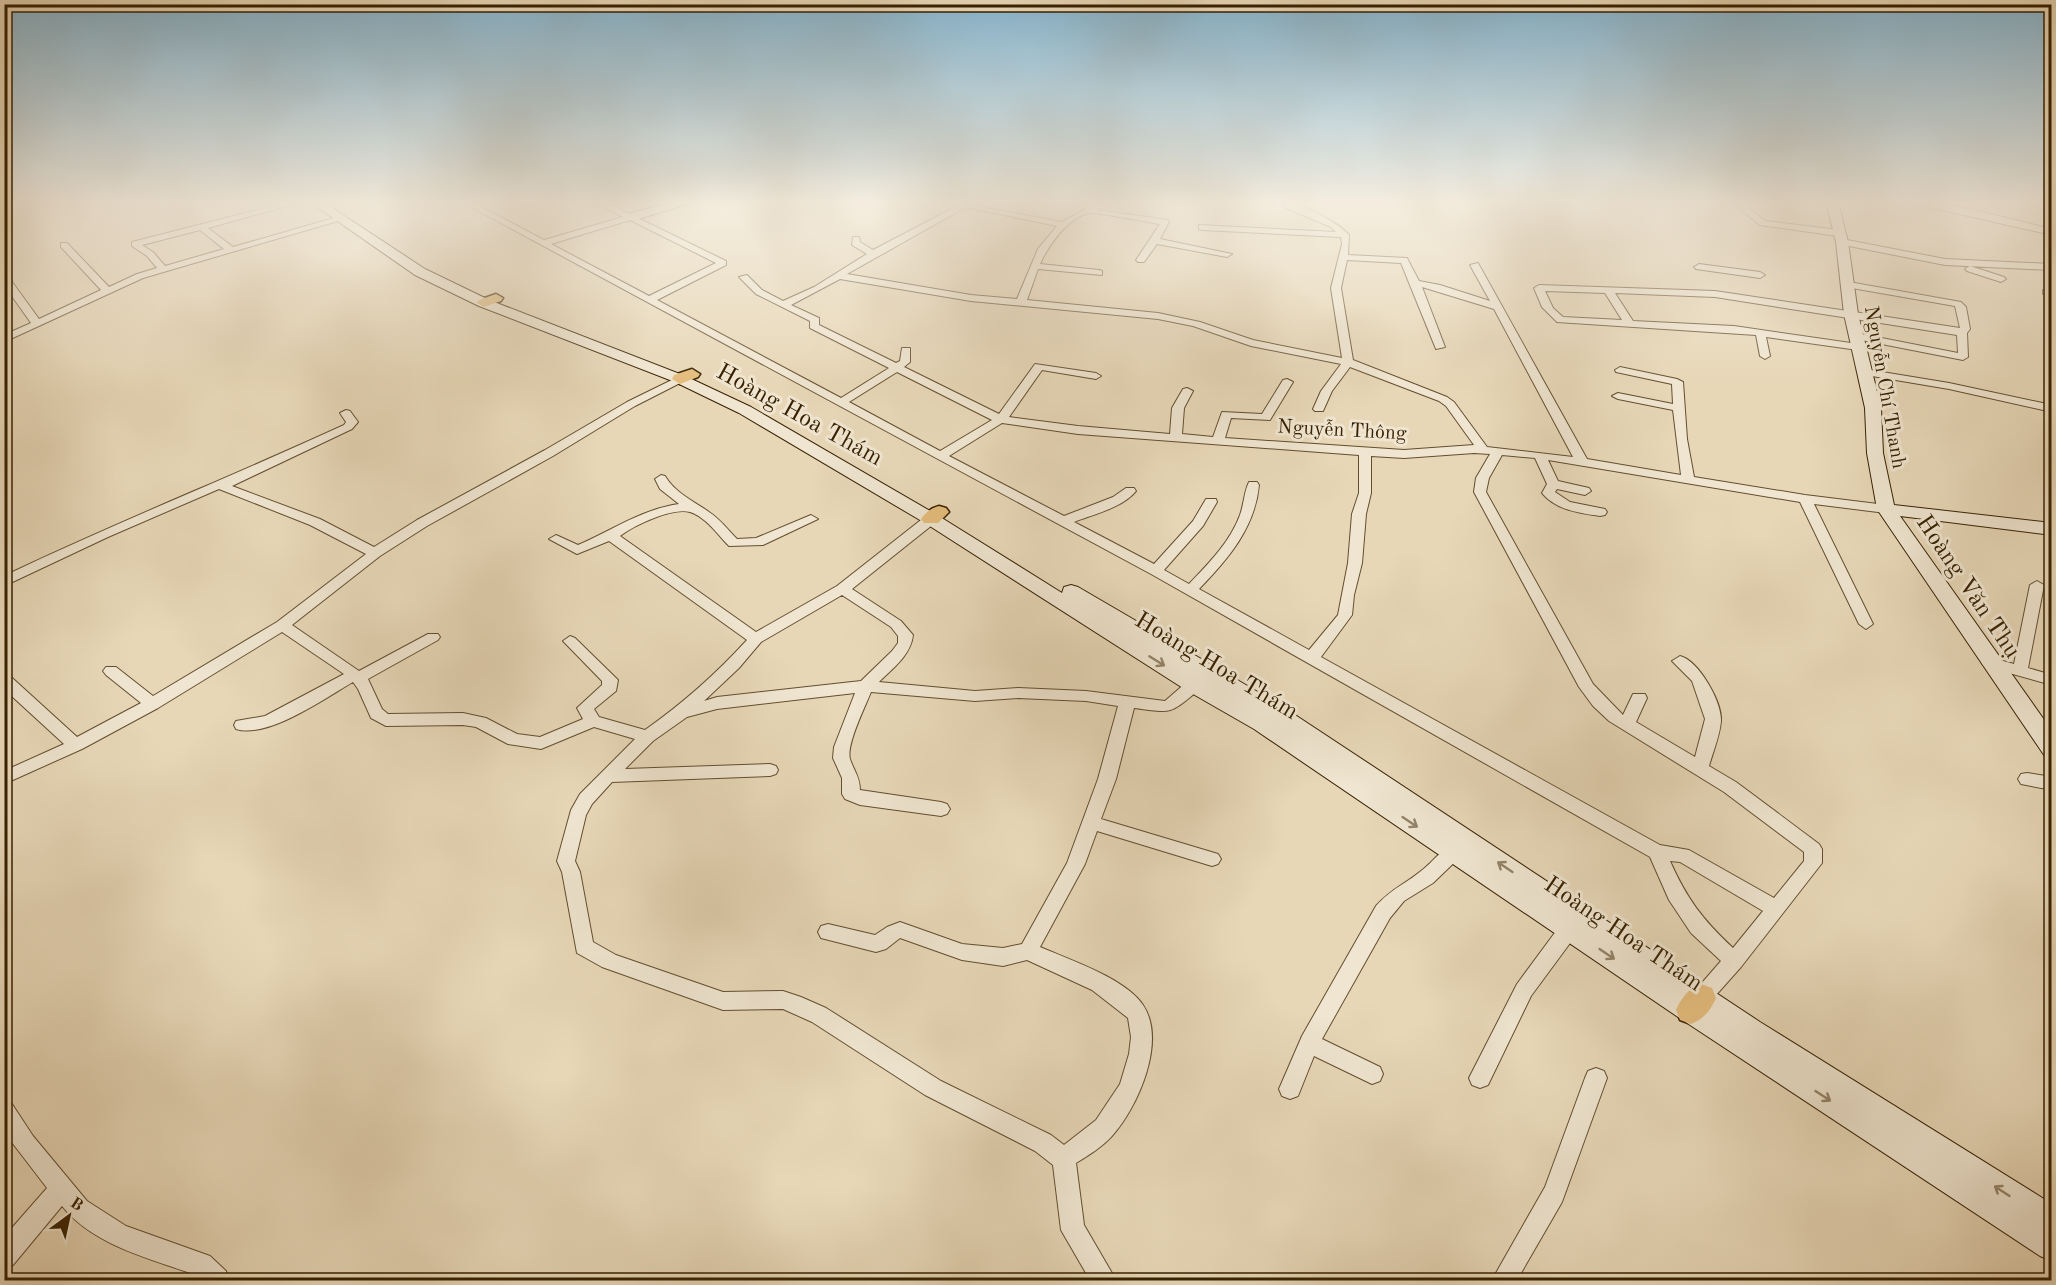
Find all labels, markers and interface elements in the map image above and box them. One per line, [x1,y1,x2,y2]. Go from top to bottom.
street label: Nguyễn Chí Thanh [1860,304,1909,470]
street label: Hoàng Hoa Thám [712,360,886,471]
street label: Nguyễn Thông [1277,417,1407,444]
street label: Hoàng Văn Thụ [1911,511,2024,663]
street label: Hoàng Hoa Thám [1130,609,1302,725]
one-way arrow [1148,656,1165,668]
one-way arrow [1401,816,1418,829]
one-way arrow [1497,861,1513,873]
street label: Hoàng Hoa Thám [1539,873,1707,997]
one-way arrow [1598,948,1615,960]
one-way arrow [1814,1089,1831,1102]
one-way arrow [1994,1185,2011,1197]
north arrow [39,1186,99,1246]
text: B [67,1195,85,1215]

